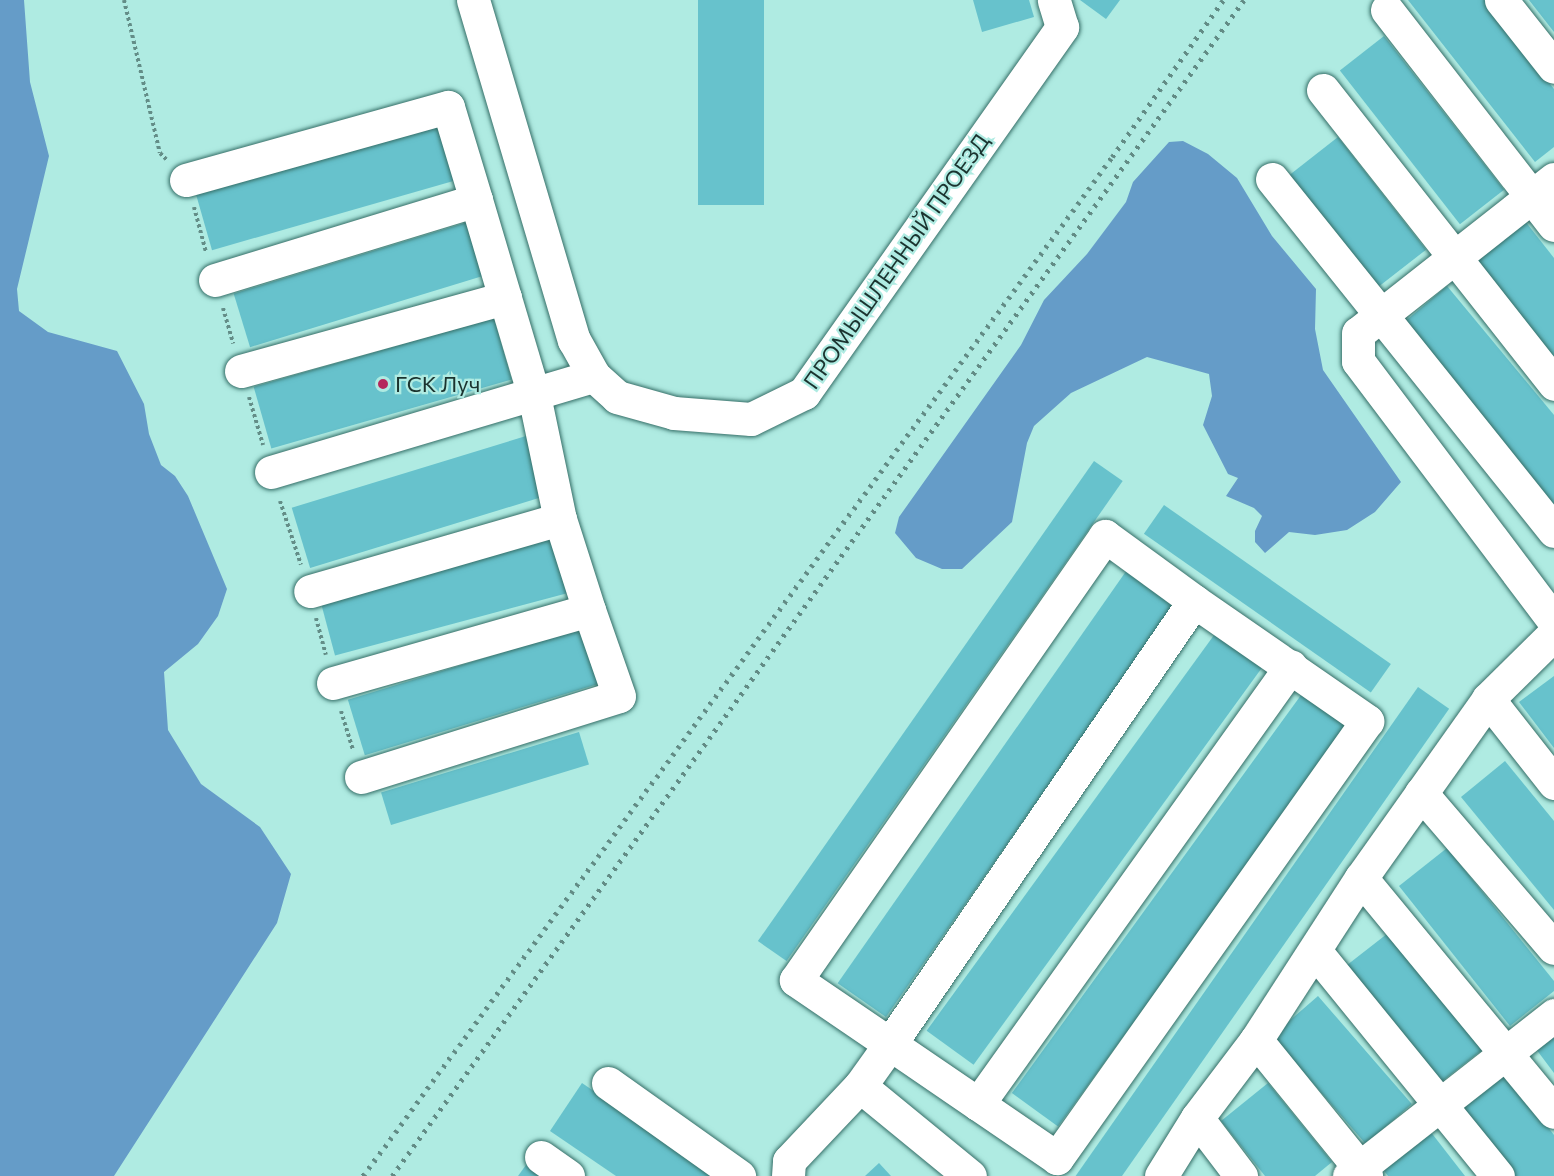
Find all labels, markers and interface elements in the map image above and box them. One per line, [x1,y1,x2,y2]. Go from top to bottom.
street label: ПРОМЫШЛЕННЫЙ ПРОЕЗД [798,128,994,394]
place label: ГСК Луч [395,371,480,397]
marker: ГСК Луч [376,377,390,391]

